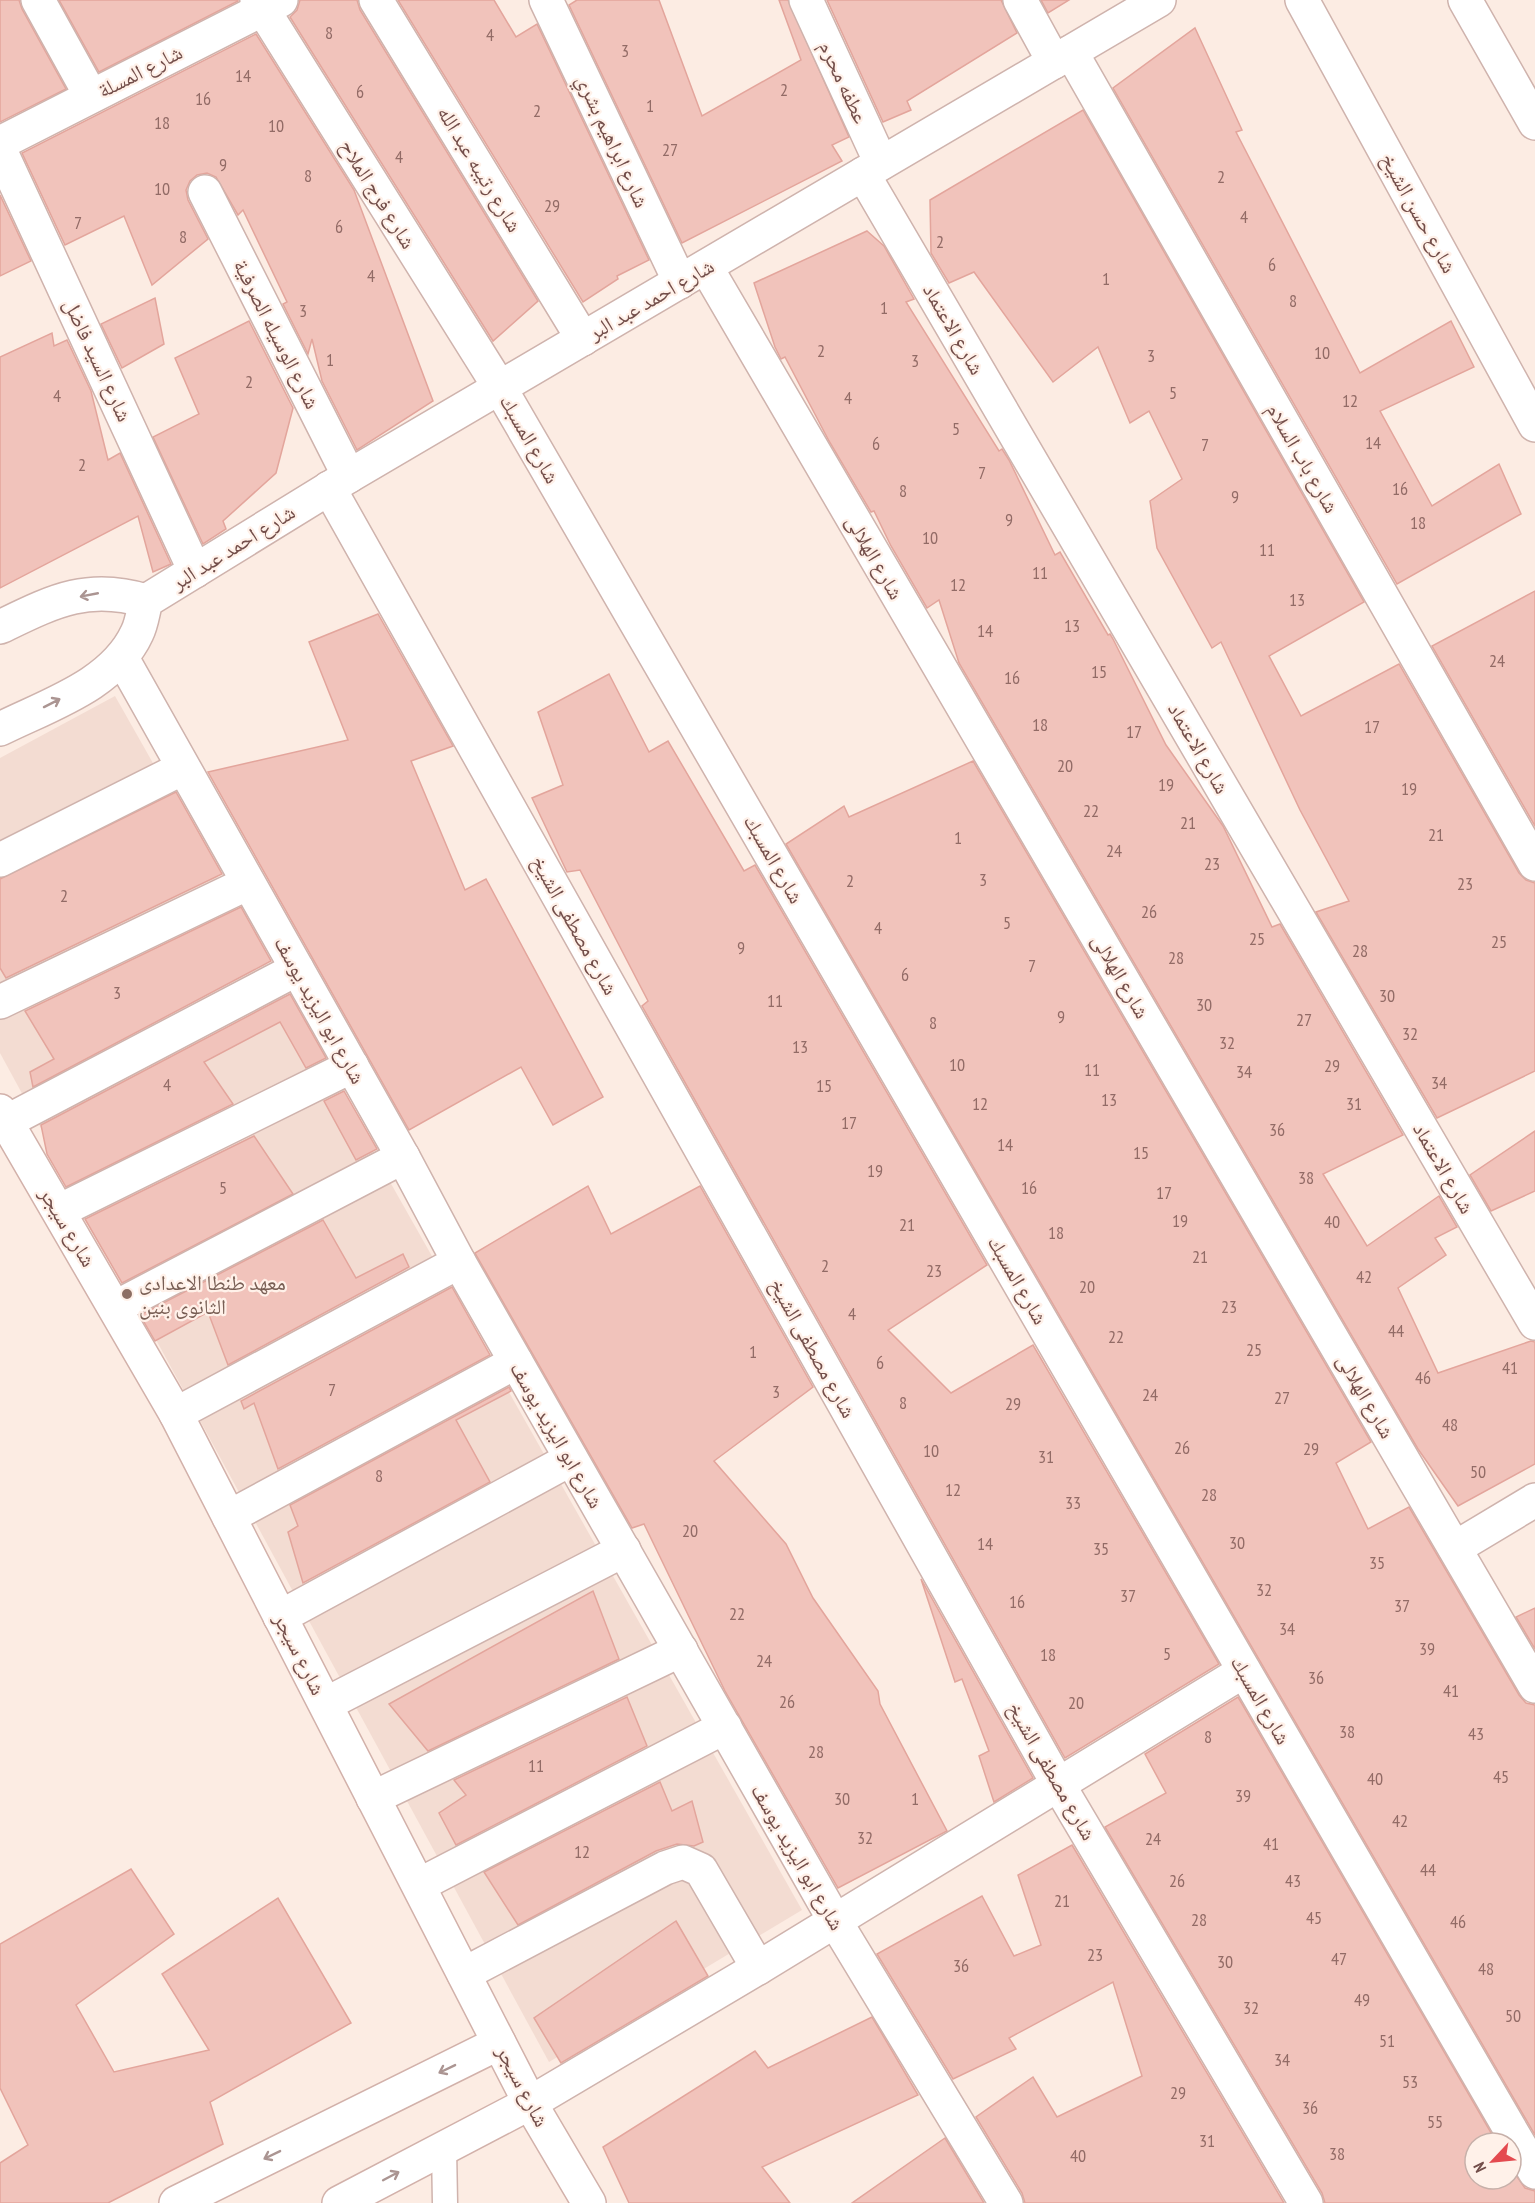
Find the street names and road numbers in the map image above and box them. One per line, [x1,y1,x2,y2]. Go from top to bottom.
street label: عطفه محرم [812,36,875,128]
street label: شارع المسلة [93,38,187,104]
street label: شارع ابراهيم بشري [567,70,656,213]
street label: شارع رتيبه عبد الله [432,101,528,237]
street label: شارع فرج الملاح [334,134,422,254]
street label: شارع حسن الشيخ [1375,148,1463,278]
street label: شارع احمد عبد البر [582,252,719,346]
street label: شارع الوسيله الصرفية [228,255,326,413]
street label: شارع الاعتماد [917,278,991,380]
street label: شارع السيد فاضل [58,294,138,426]
street label: شارع المسبك [494,390,566,488]
street label: شارع باب السلام [1260,398,1345,518]
street label: شارع احمد عبد البر [165,498,300,596]
street label: شارع الهلالى [840,510,910,604]
street label: شارع الاعتماد [1162,697,1236,799]
street label: شارع المسبك [738,810,810,908]
street label: شارع مصطفى الشيخ [526,850,624,1000]
street label: شارع الهلالى [1086,929,1156,1023]
street label: شارع ابو اليزيد يوسف [268,931,372,1089]
street label: شارع الاعتماد [1407,1117,1481,1219]
street label: شارع سيجر [33,1181,102,1272]
street label: شارع المسبك [982,1231,1054,1329]
street label: شارع مصطفى الشيخ [764,1273,862,1423]
street label: شارع الهلالى [1331,1349,1401,1443]
street label: شارع ابو اليزيد يوسف [504,1357,610,1513]
street label: شارع سيجر [267,1608,332,1699]
street label: شارع المسبك [1225,1651,1297,1749]
street label: شارع مصطفى الشيخ [1001,1697,1103,1845]
street label: شارع ابو اليزيد يوسف [745,1779,851,1935]
street label: شارع سيجر [490,2040,556,2131]

